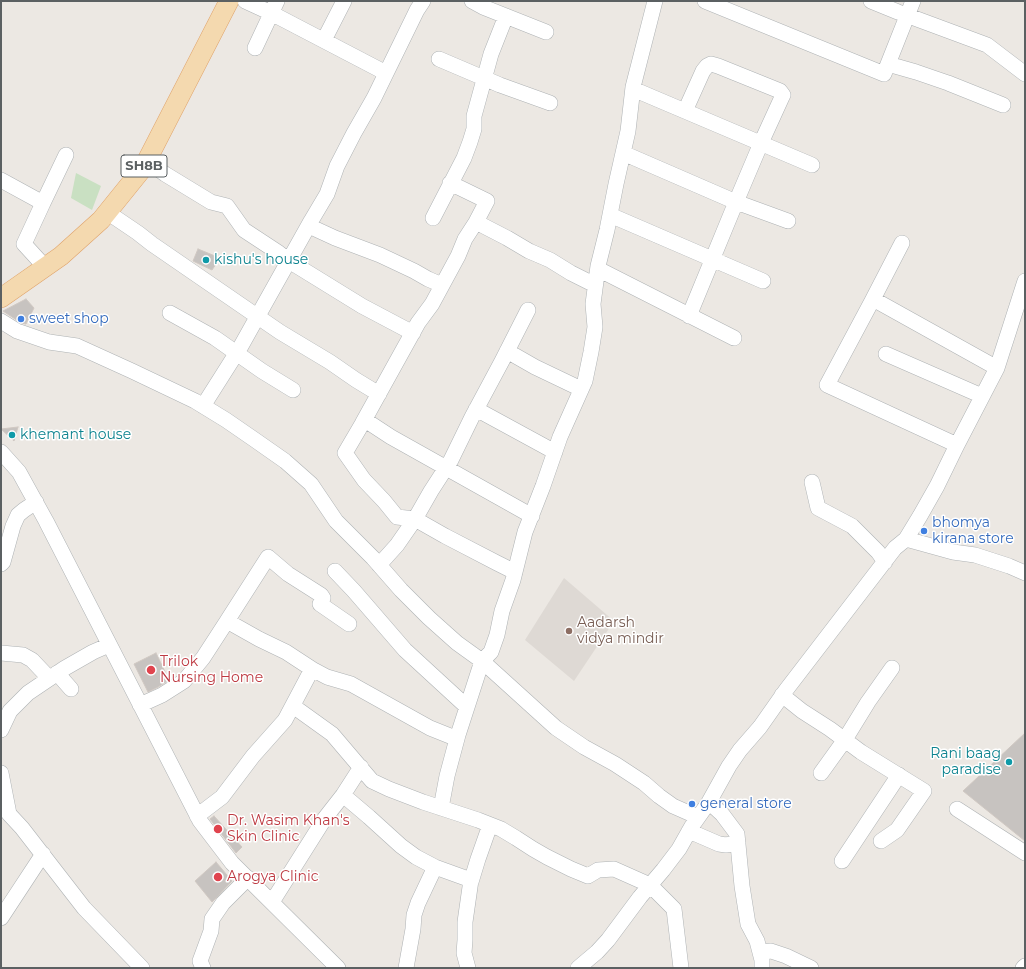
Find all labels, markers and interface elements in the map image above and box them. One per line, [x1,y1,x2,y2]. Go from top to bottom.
road number: SH8B [121,155,167,177]
place label: kishu's house [214,252,308,268]
marker: kishu's house [201,255,211,265]
place label: sweet shop [29,311,109,327]
marker: sweet shop [16,314,26,324]
place label: khemant house [20,427,131,443]
marker: khemant house [7,430,17,440]
place label: bhomya kirana store [932,515,1014,548]
marker: bhomya kirana store [919,526,929,536]
place label: Aadarsh vidya mindir [577,615,664,648]
marker: Aadarsh vidya mindir [564,626,574,636]
place label: Trilok Nursing Home [160,654,263,686]
marker: Trilok Nursing Home [145,664,157,676]
place label: Rani baag paradise [930,746,1001,778]
marker: Rani baag paradise [1004,757,1014,767]
place label: general store [700,796,792,812]
marker: general store [687,799,697,809]
place label: Dr. Wasim Khan's Skin Clinic [227,813,350,846]
marker: Dr. Wasim Khan's Skin Clinic [212,823,224,835]
place label: Arogya Clinic [227,869,319,885]
marker: Arogya Clinic [212,871,224,883]

